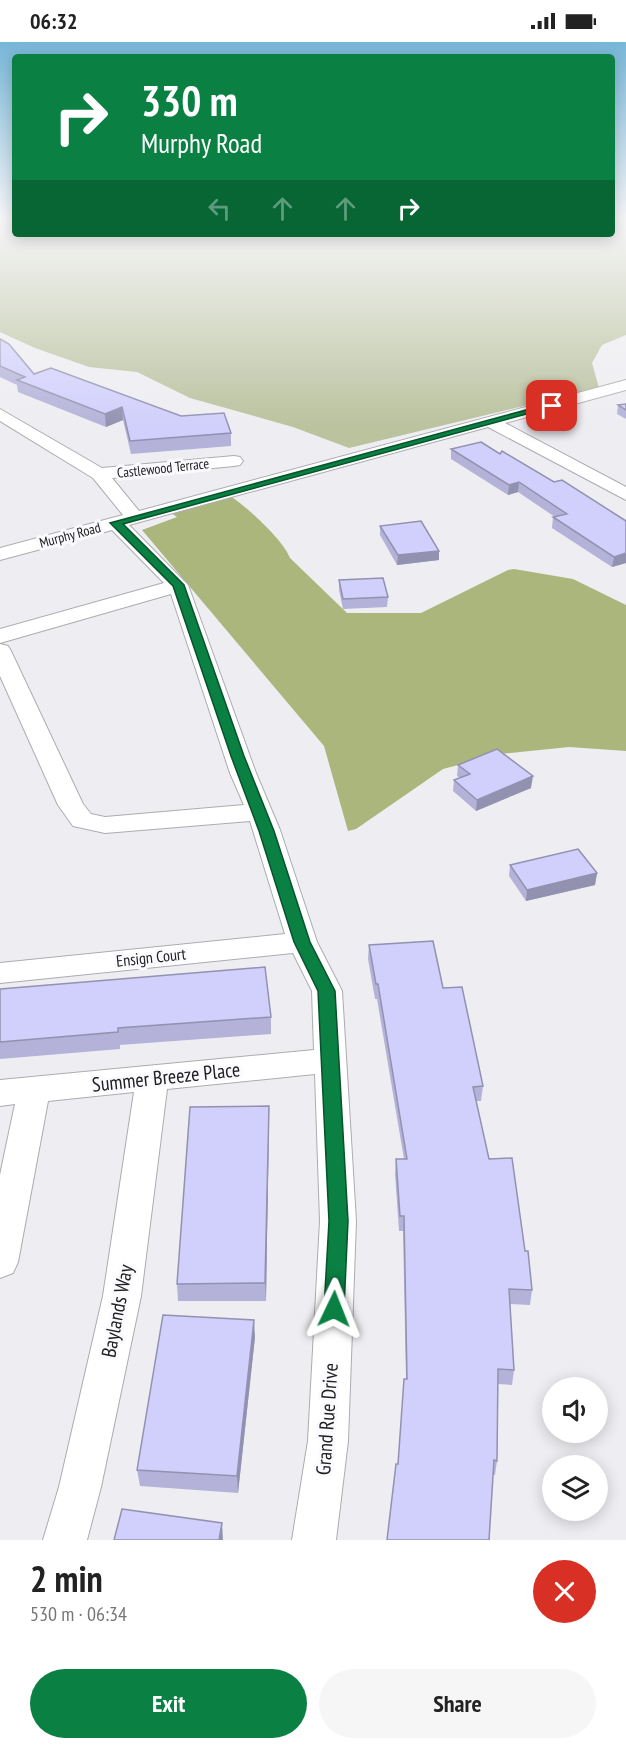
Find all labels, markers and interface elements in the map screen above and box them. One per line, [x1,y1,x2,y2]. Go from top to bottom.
text: 06:32 [30,7,78,35]
text: 330 m [141,73,238,128]
icon: right [42,78,120,156]
text: Murphy Road [141,126,262,160]
icon: left [203,192,236,225]
icon: ahead [266,192,299,225]
icon: ahead [329,192,362,225]
icon: right [392,192,425,225]
pin [526,380,577,431]
icon: arrive [535,389,568,422]
street label: Castlewood Terrace [116,454,210,482]
street label: Murphy Road [37,518,103,552]
street label: Ensign Court [115,943,187,971]
street label: Summer Breeze Place [91,1056,241,1098]
street label: Baylands Way [95,1262,139,1360]
position arrow [302,1277,366,1341]
street label: Grand Rue Drive [310,1362,344,1476]
map controls [542,1377,608,1521]
button: sound [542,1377,608,1443]
button: layers [542,1455,608,1521]
text: 2 min [30,1555,103,1602]
button: close [533,1560,596,1623]
text: 530 m · 06:34 [30,1601,127,1627]
button: Exit [30,1669,307,1738]
button: Share [319,1669,596,1738]

